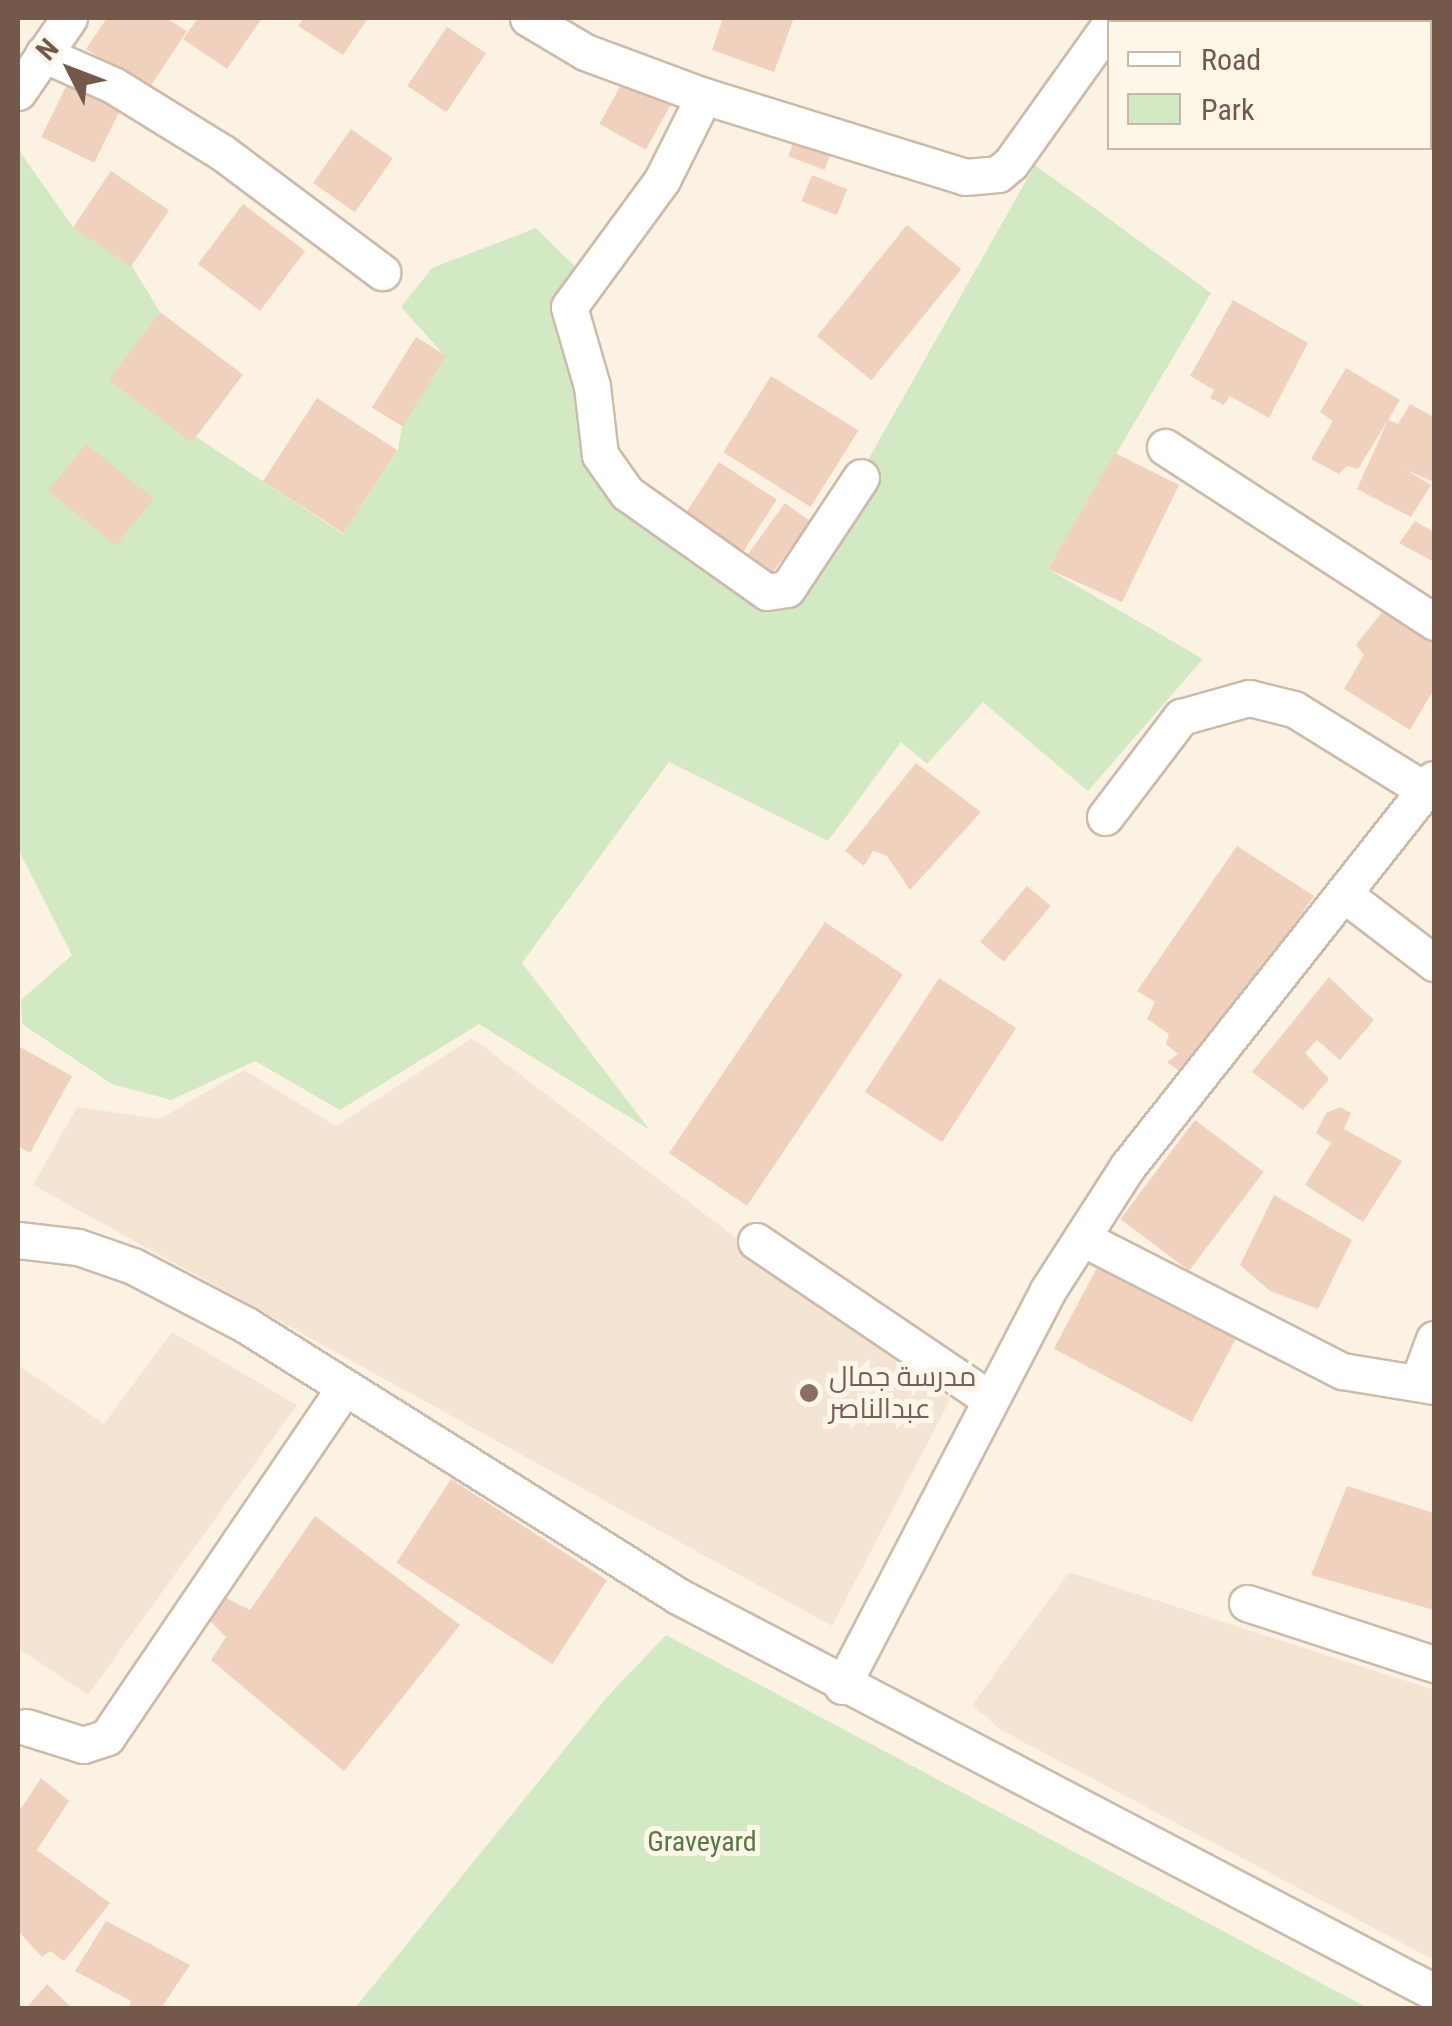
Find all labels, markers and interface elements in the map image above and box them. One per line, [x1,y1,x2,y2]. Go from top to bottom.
north arrow [20,20,120,120]
legend [1107,20,1432,150]
text: N [29,32,65,67]
text: Road [1201,42,1261,77]
text: Park [1201,92,1255,127]
place label: مدرسة جمال عبدالناصر [829,1360,976,1426]
marker: مدرسة جمال عبدالناصر [798,1382,820,1404]
park label: Graveyard [647,1825,757,1859]

